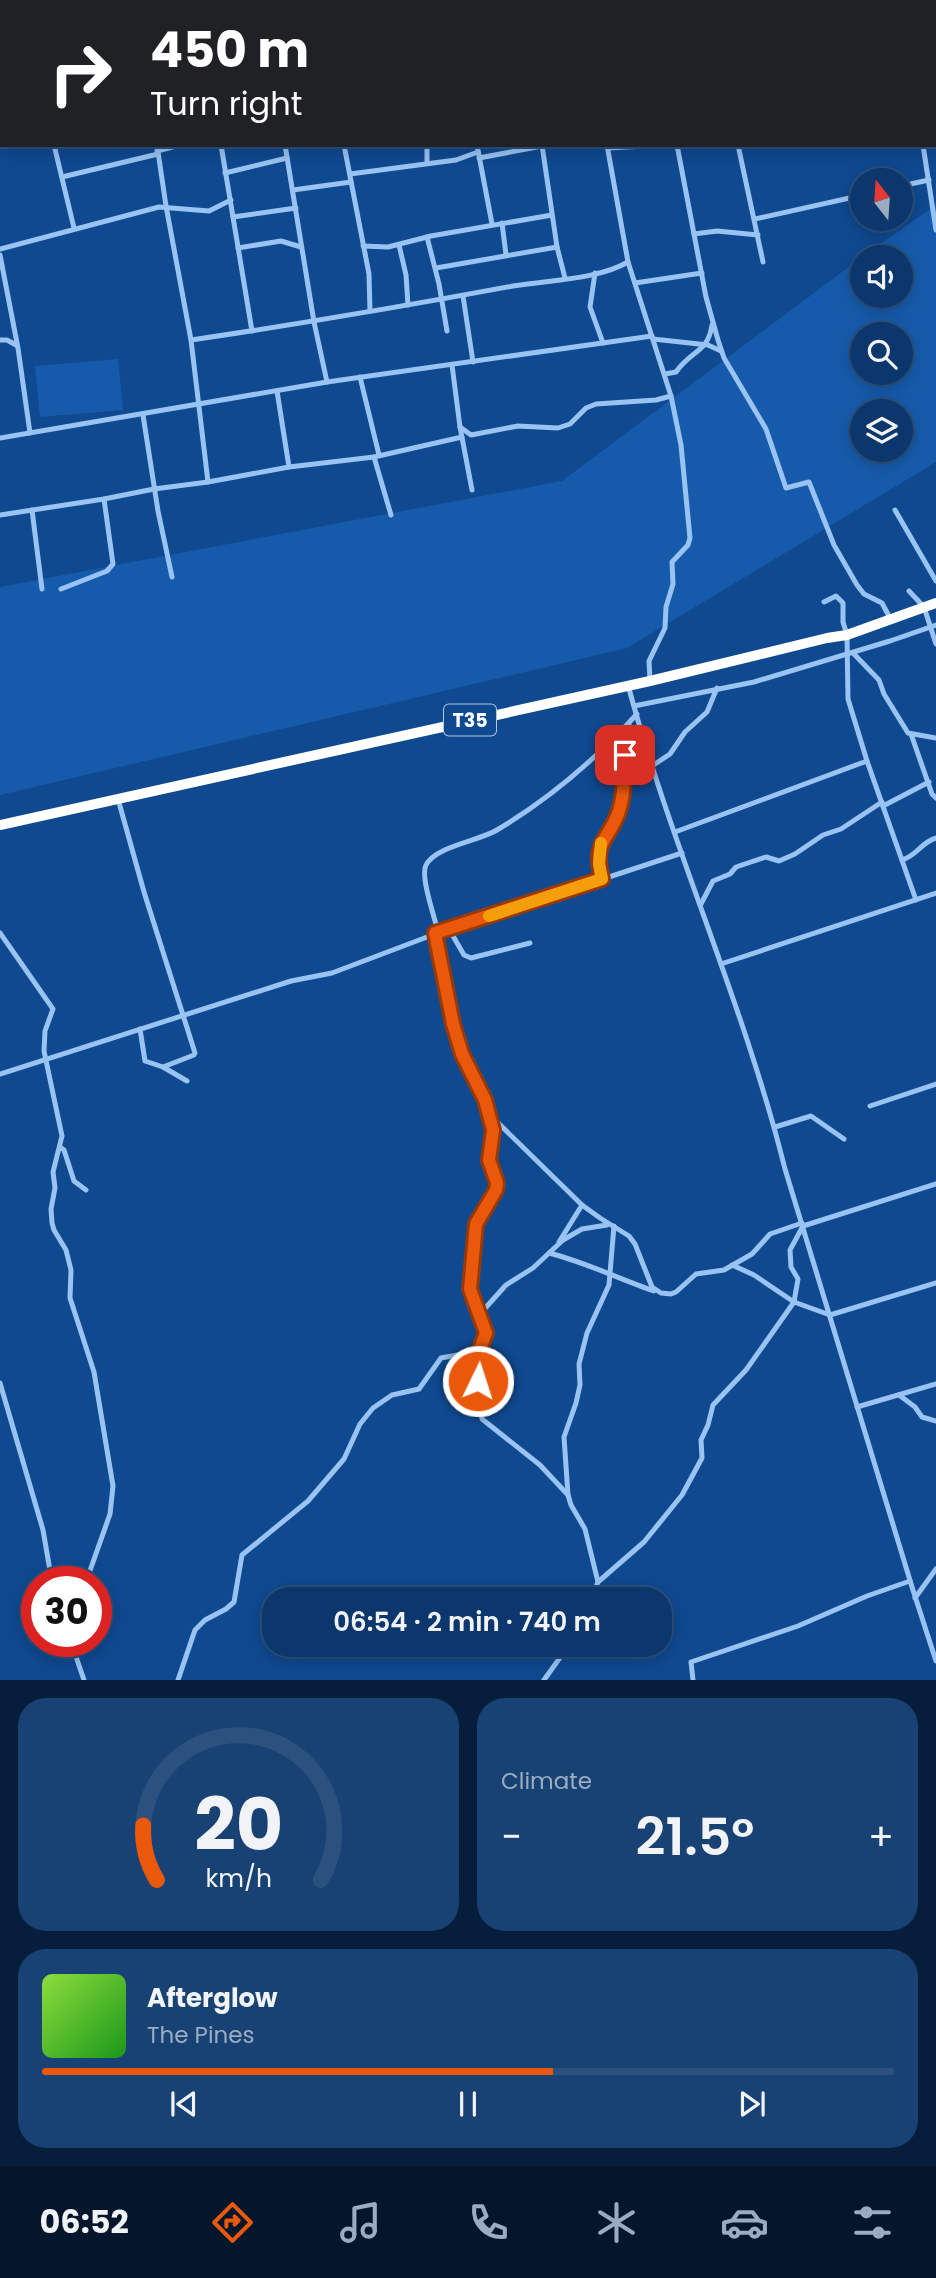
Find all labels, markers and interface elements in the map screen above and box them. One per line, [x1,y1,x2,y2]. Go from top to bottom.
text: 450 m [150,16,309,84]
icon: right [35,28,126,119]
text: Turn right [150,81,302,126]
north arrow [850,168,914,231]
map controls [850,168,913,462]
button: sound [850,245,913,308]
button: search [850,322,913,385]
button: layers [850,399,913,462]
road number: T35 [444,705,496,736]
pin [595,725,655,785]
icon: arrive [606,736,644,774]
position arrow [441,1344,515,1418]
speed limit sign: 30 [21,1566,112,1657]
text: 06:54 · 2 min · 740 m [333,1604,601,1640]
text: Climate [501,1765,592,1797]
text: 20 [194,1775,283,1876]
text: 21.5° [636,1800,754,1873]
text: − [501,1810,522,1863]
text: + [868,1810,894,1863]
text: km/h [205,1861,272,1896]
text: Afterglow [147,1980,278,2016]
text: The Pines [147,2019,255,2051]
icon: previous [165,2085,203,2123]
icon: pause [449,2085,487,2123]
icon: next [733,2085,771,2123]
icon: directions [208,2198,257,2247]
icon: music [336,2198,385,2247]
icon: phone [464,2198,513,2247]
icon: climate [592,2198,641,2247]
icon: car [720,2198,769,2247]
icon: filters [848,2198,897,2247]
text: 06:52 [39,2199,129,2244]

